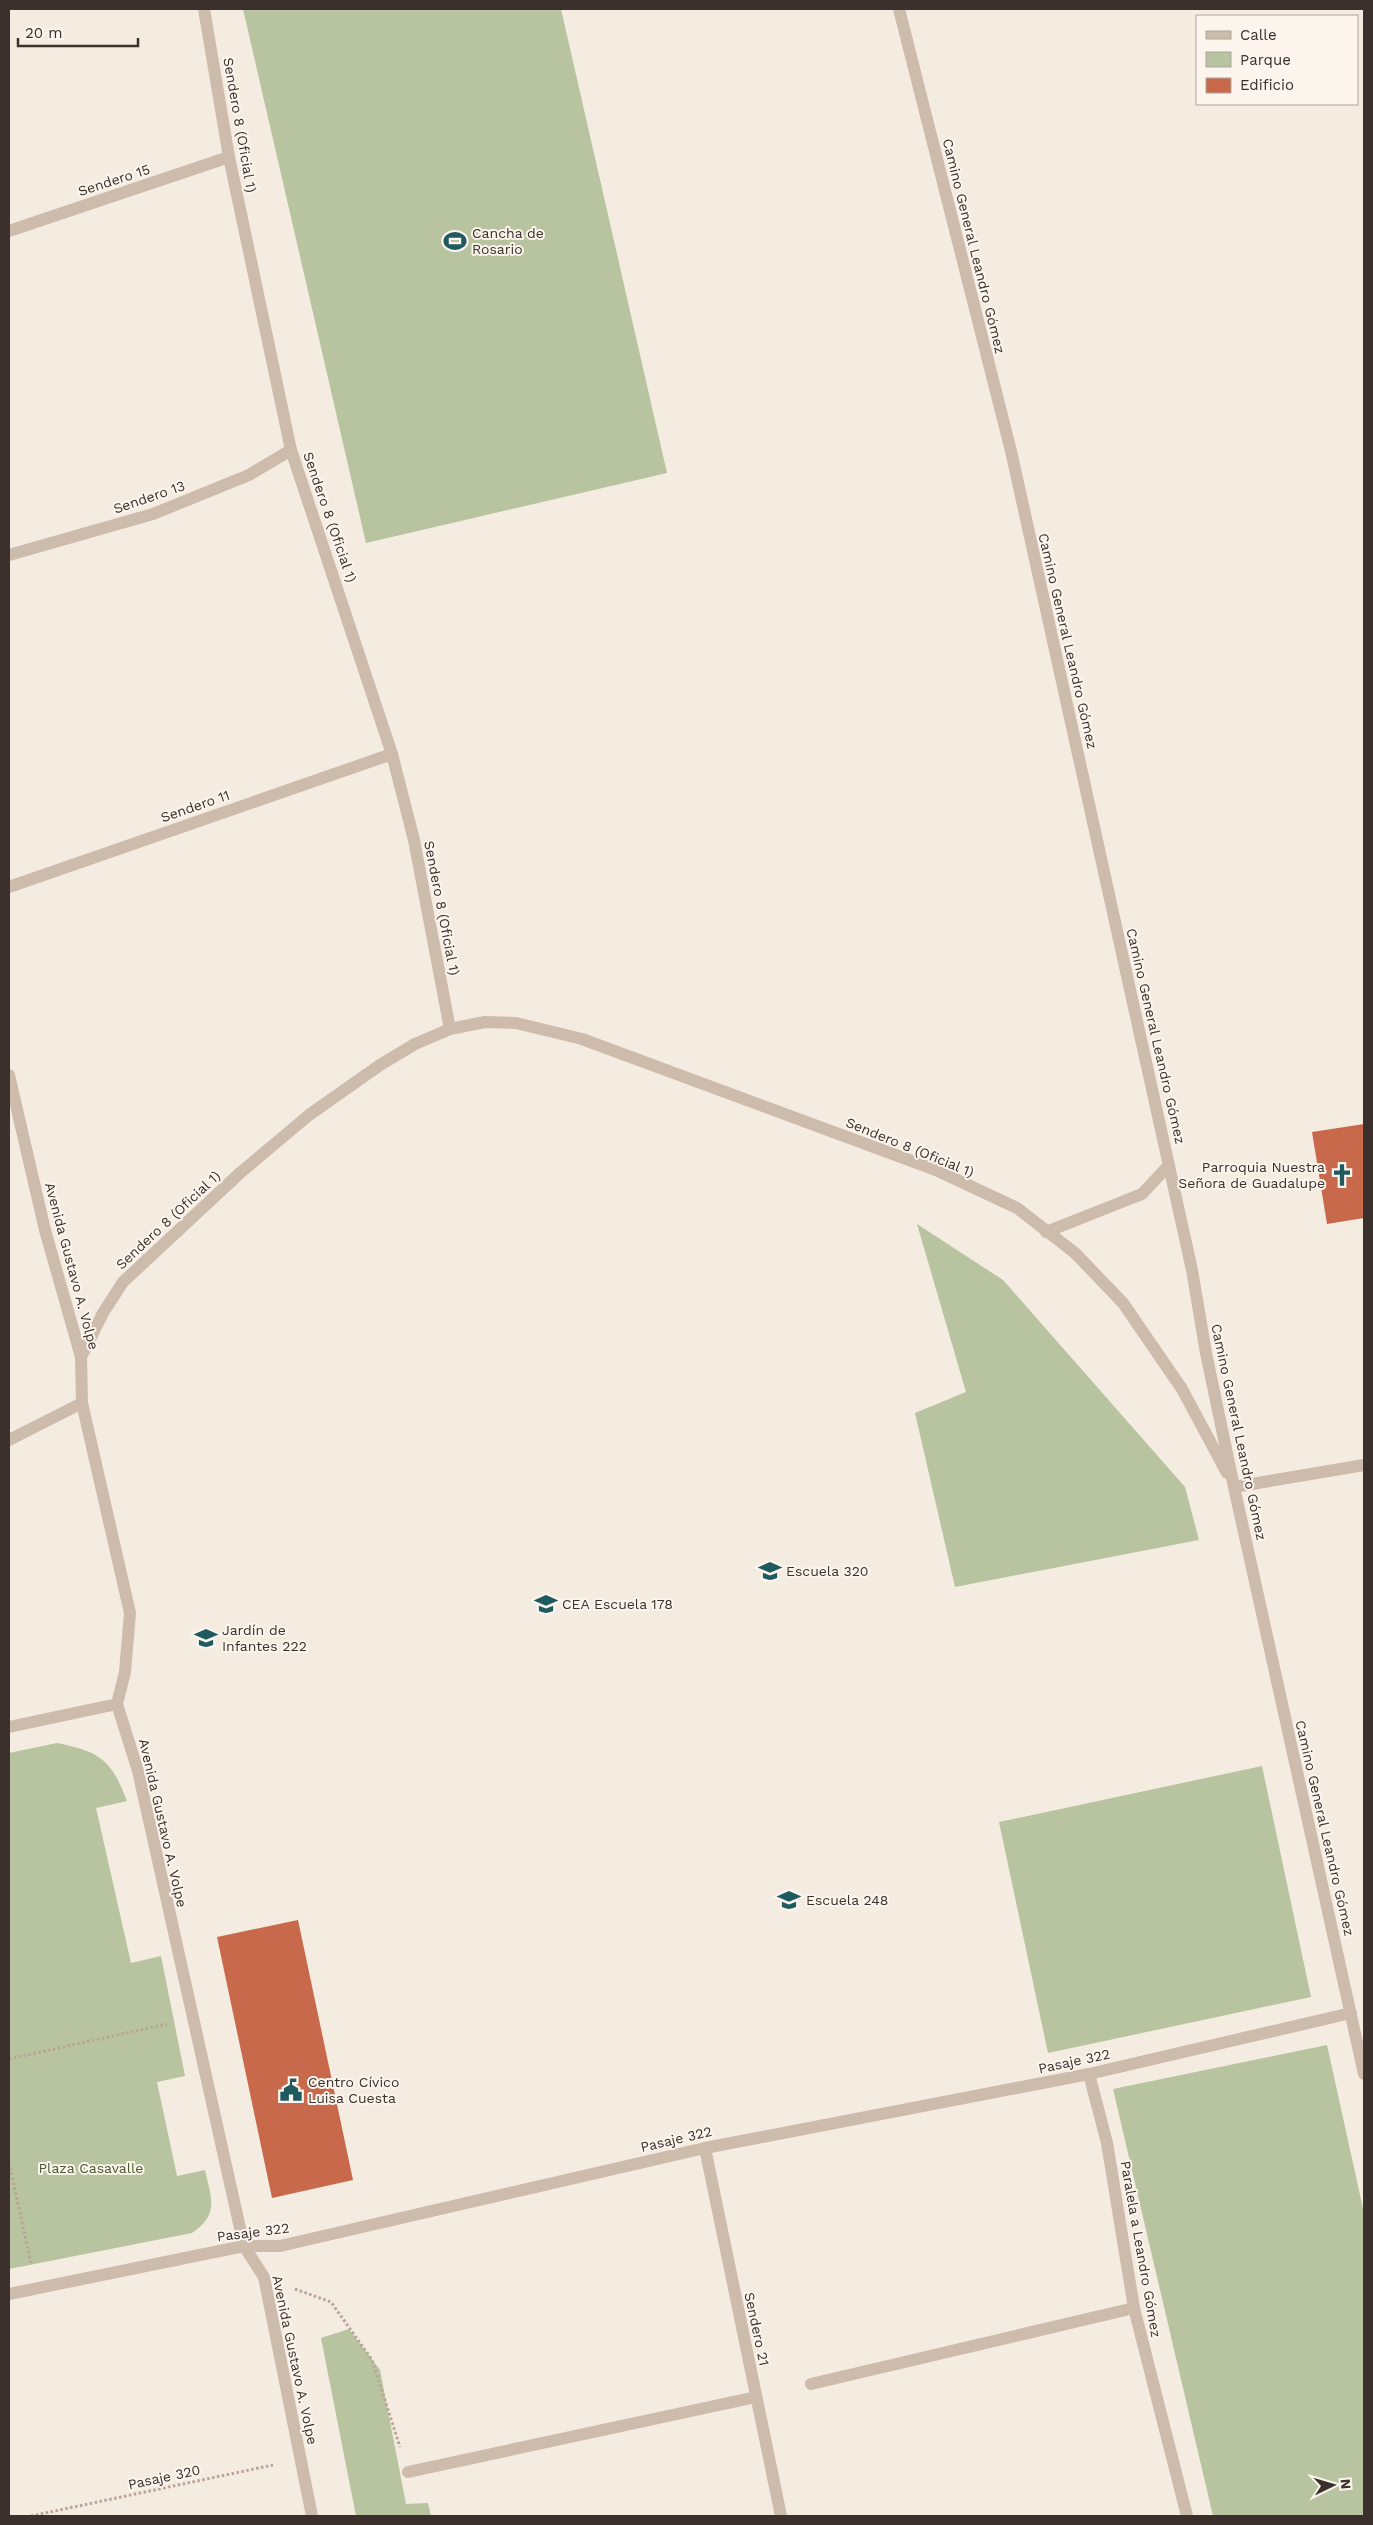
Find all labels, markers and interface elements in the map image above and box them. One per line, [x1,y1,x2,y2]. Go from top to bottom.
scale bar [18,15,138,47]
legend [1196,15,1358,105]
text: 20 m [25,24,63,42]
text: Calle [1240,26,1277,44]
text: Parque [1240,51,1291,69]
street label: Sendero 8 (Oficial 1) [220,56,260,194]
text: Edificio [1240,76,1294,94]
street label: Camino General Leandro Gómez [939,137,1009,355]
street label: Sendero 15 [76,161,152,199]
place label: Cancha de Rosario [472,225,544,257]
sports icon: Cancha de Rosario [442,228,468,254]
street label: Sendero 8 (Oficial 1) [300,450,360,584]
street label: Sendero 13 [111,477,187,517]
street label: Camino General Leandro Gómez [1035,531,1101,751]
street label: Sendero 11 [158,787,232,825]
street label: Sendero 8 (Oficial 1) [421,839,463,977]
street label: Camino General Leandro Gómez [1123,926,1189,1146]
street label: Sendero 8 (Oficial 1) [844,1114,977,1180]
place label: Parroquia Nuestra Señora de Guadalupe [1178,1159,1325,1191]
church icon: Parroquia Nuestra Señora de Guadalupe [1329,1162,1355,1188]
street label: Sendero 8 (Oficial 1) [113,1167,224,1273]
street label: Avenida Gustavo A. Volpe [42,1181,102,1351]
street label: Camino General Leandro Gómez [1208,1322,1270,1542]
school or university icon: Escuela 320 [757,1558,783,1584]
place label: Escuela 320 [786,1563,869,1579]
school or university icon: CEA Escuela 178 [533,1591,559,1617]
place label: CEA Escuela 178 [562,1596,673,1612]
place label: Jardín de Infantes 222 [222,1622,307,1654]
school or university icon: Jardín de Infantes 222 [193,1625,219,1651]
street label: Camino General Leandro Gómez [1292,1718,1358,1938]
street label: Avenida Gustavo A. Volpe [136,1737,190,1909]
school or university icon: Escuela 248 [776,1887,802,1913]
place label: Escuela 248 [806,1892,888,1908]
street label: Pasaje 322 [1037,2046,1111,2076]
place label: Centro Cívico Luisa Cuesta [308,2074,399,2106]
public building icon: Centro Cívico Luisa Cuesta [278,2077,304,2103]
street label: Pasaje 322 [639,2123,713,2155]
street label: Paralela a Leandro Gómez [1118,2159,1164,2339]
park label: Plaza Casavalle [39,2160,143,2176]
street label: Pasaje 322 [216,2220,290,2244]
street label: Avenida Gustavo A. Volpe [269,2274,321,2446]
street label: Sendero 21 [741,2291,773,2367]
north arrow [1308,2460,1358,2510]
street label: Pasaje 320 [126,2462,202,2492]
text: N [1338,2478,1354,2490]

